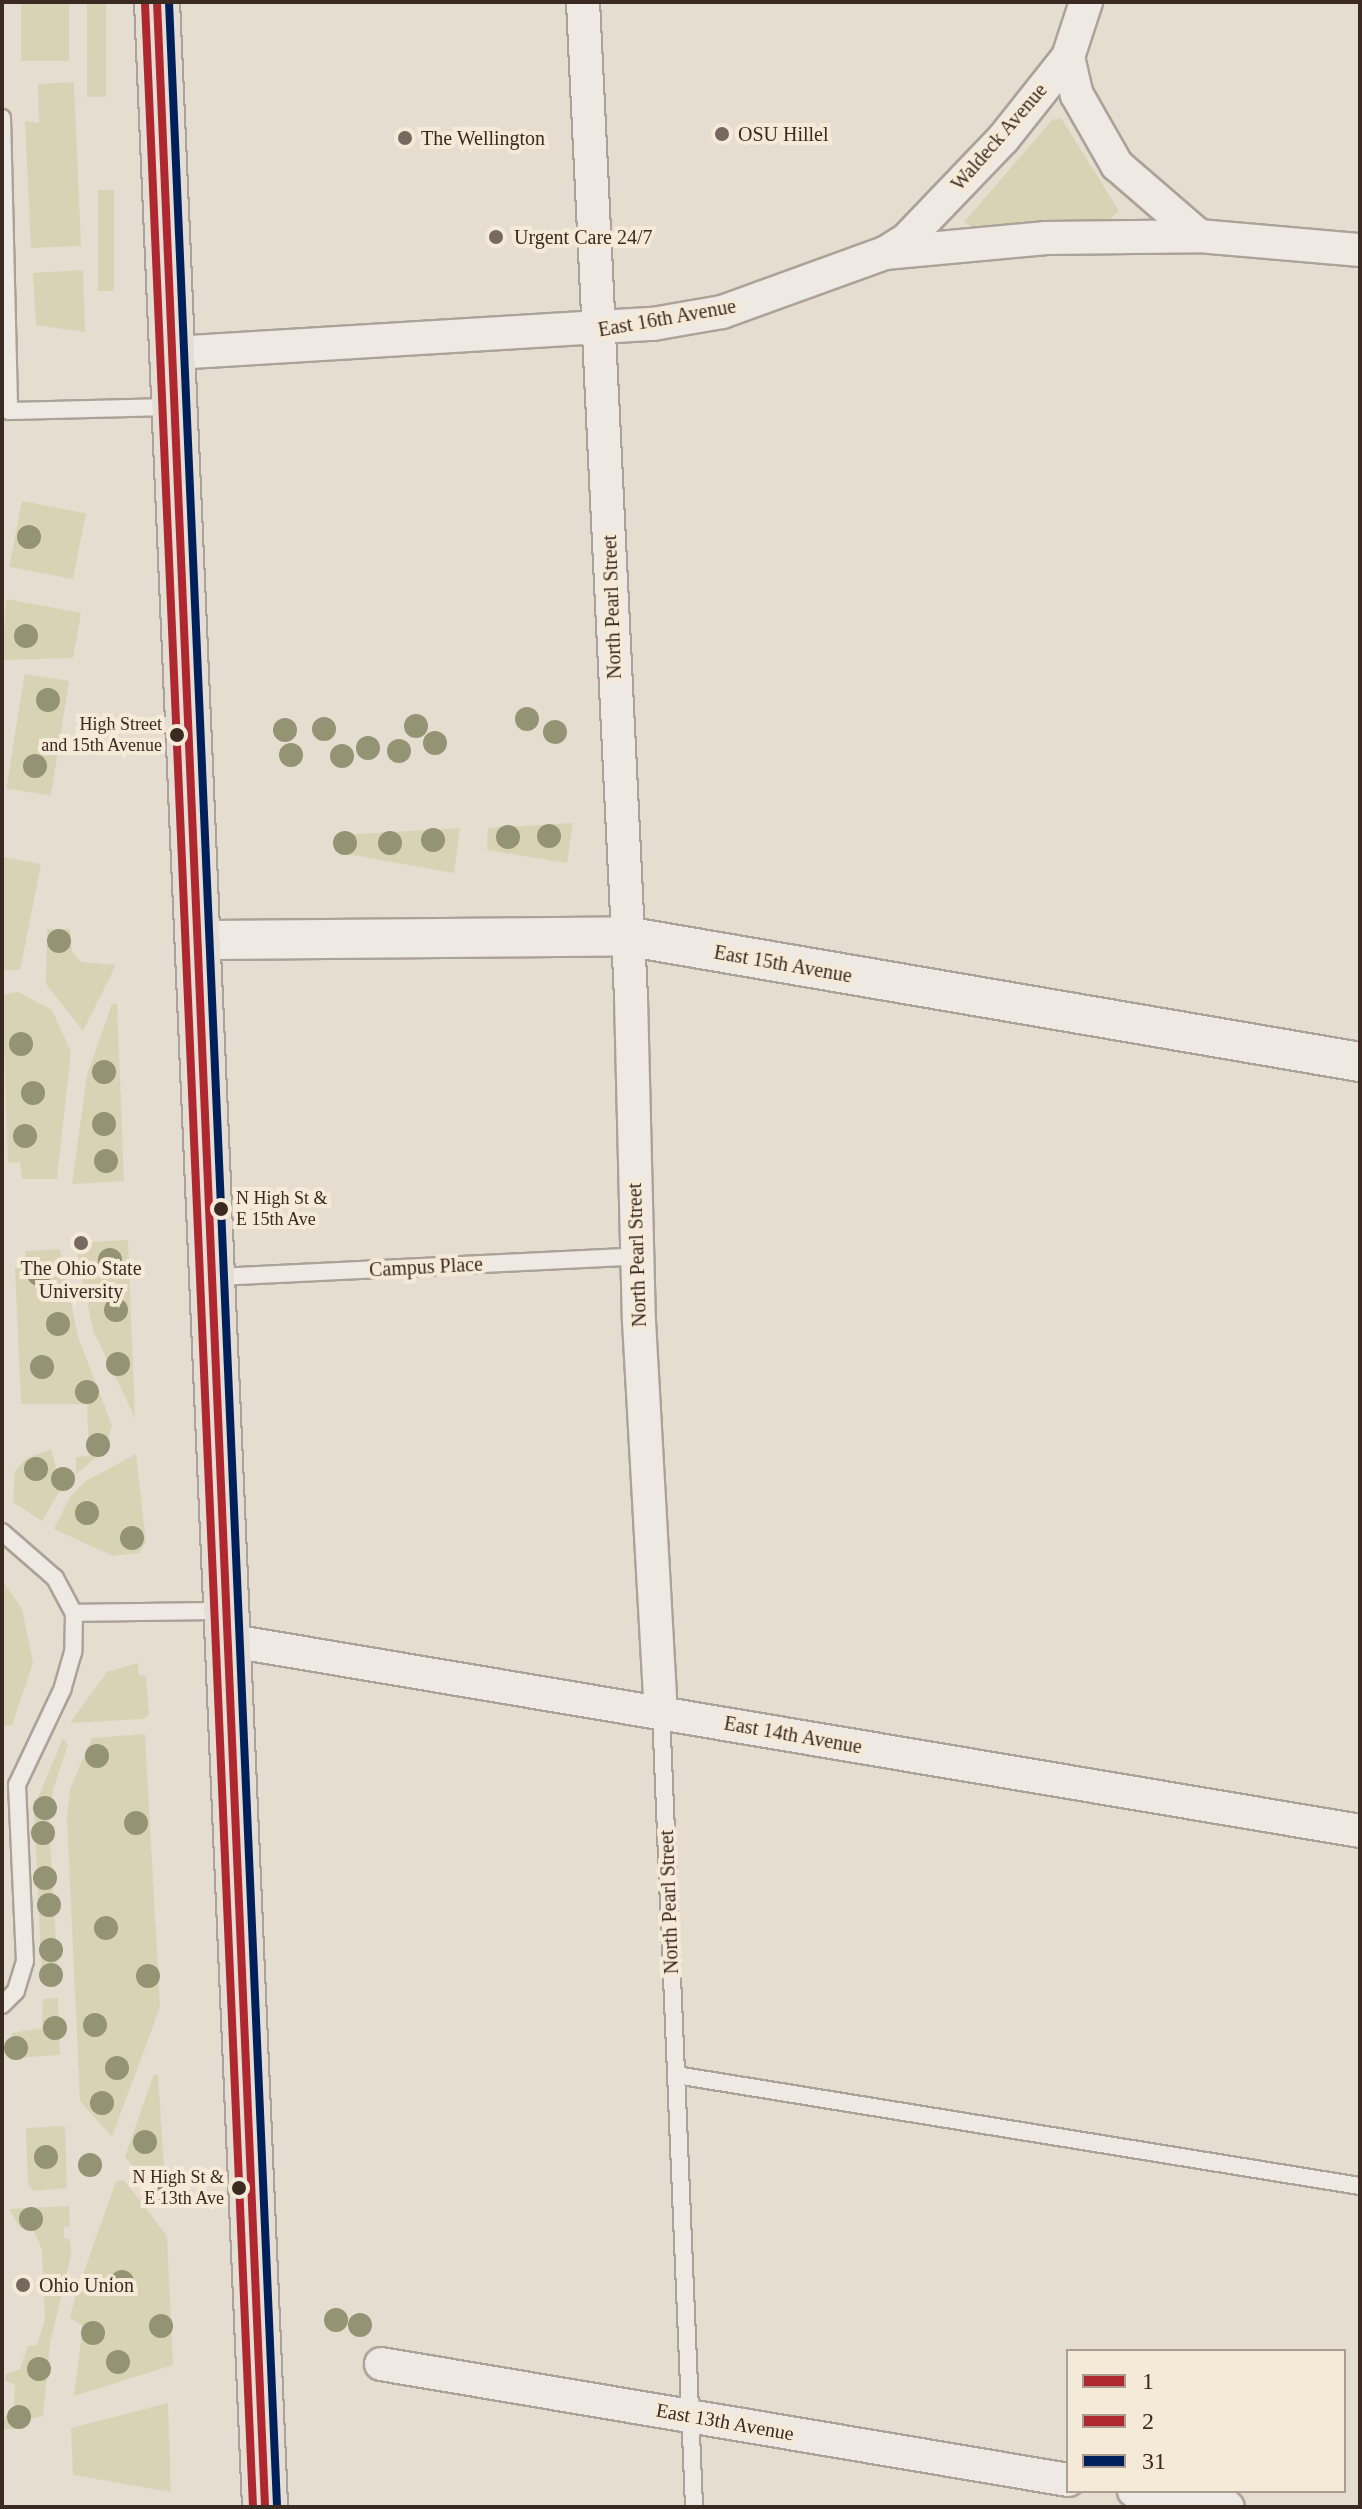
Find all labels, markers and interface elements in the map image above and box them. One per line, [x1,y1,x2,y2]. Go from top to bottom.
street label: Waldeck Avenue [946,78,1052,196]
place label: OSU Hillel [738,122,829,146]
marker: OSU Hillel [713,125,731,143]
place label: The Wellington [421,126,545,150]
marker: The Wellington [396,129,414,147]
place label: Urgent Care 24/7 [514,225,652,249]
marker: Urgent Care 24/7 [485,226,507,248]
street label: East 16th Avenue [596,294,738,342]
street label: North Pearl Street [597,534,627,680]
place label: High Street and 15th Avenue [40,714,162,756]
marker: High Street and 15th Avenue [169,727,185,743]
street label: East 15th Avenue [712,940,854,988]
street label: North Pearl Street [622,1182,652,1328]
place label: N High St & E 15th Ave [236,1188,328,1230]
marker: N High St & E 15th Ave [213,1201,229,1217]
marker: The Ohio State University [72,1234,90,1252]
street label: Campus Place [369,1252,483,1282]
place label: The Ohio State University [20,1256,142,1303]
street label: East 14th Avenue [722,1711,864,1759]
street label: North Pearl Street [654,1829,684,1975]
place label: N High St & E 13th Ave [132,2167,224,2210]
marker: N High St & E 13th Ave [231,2180,247,2196]
place label: Ohio Union [39,2273,134,2297]
marker: Ohio Union [14,2276,32,2294]
legend [1066,2349,1346,2493]
text: 1 [1142,2368,1154,2394]
street label: East 13th Avenue [654,2398,796,2446]
text: 2 [1142,2408,1154,2434]
text: 31 [1142,2448,1166,2474]

